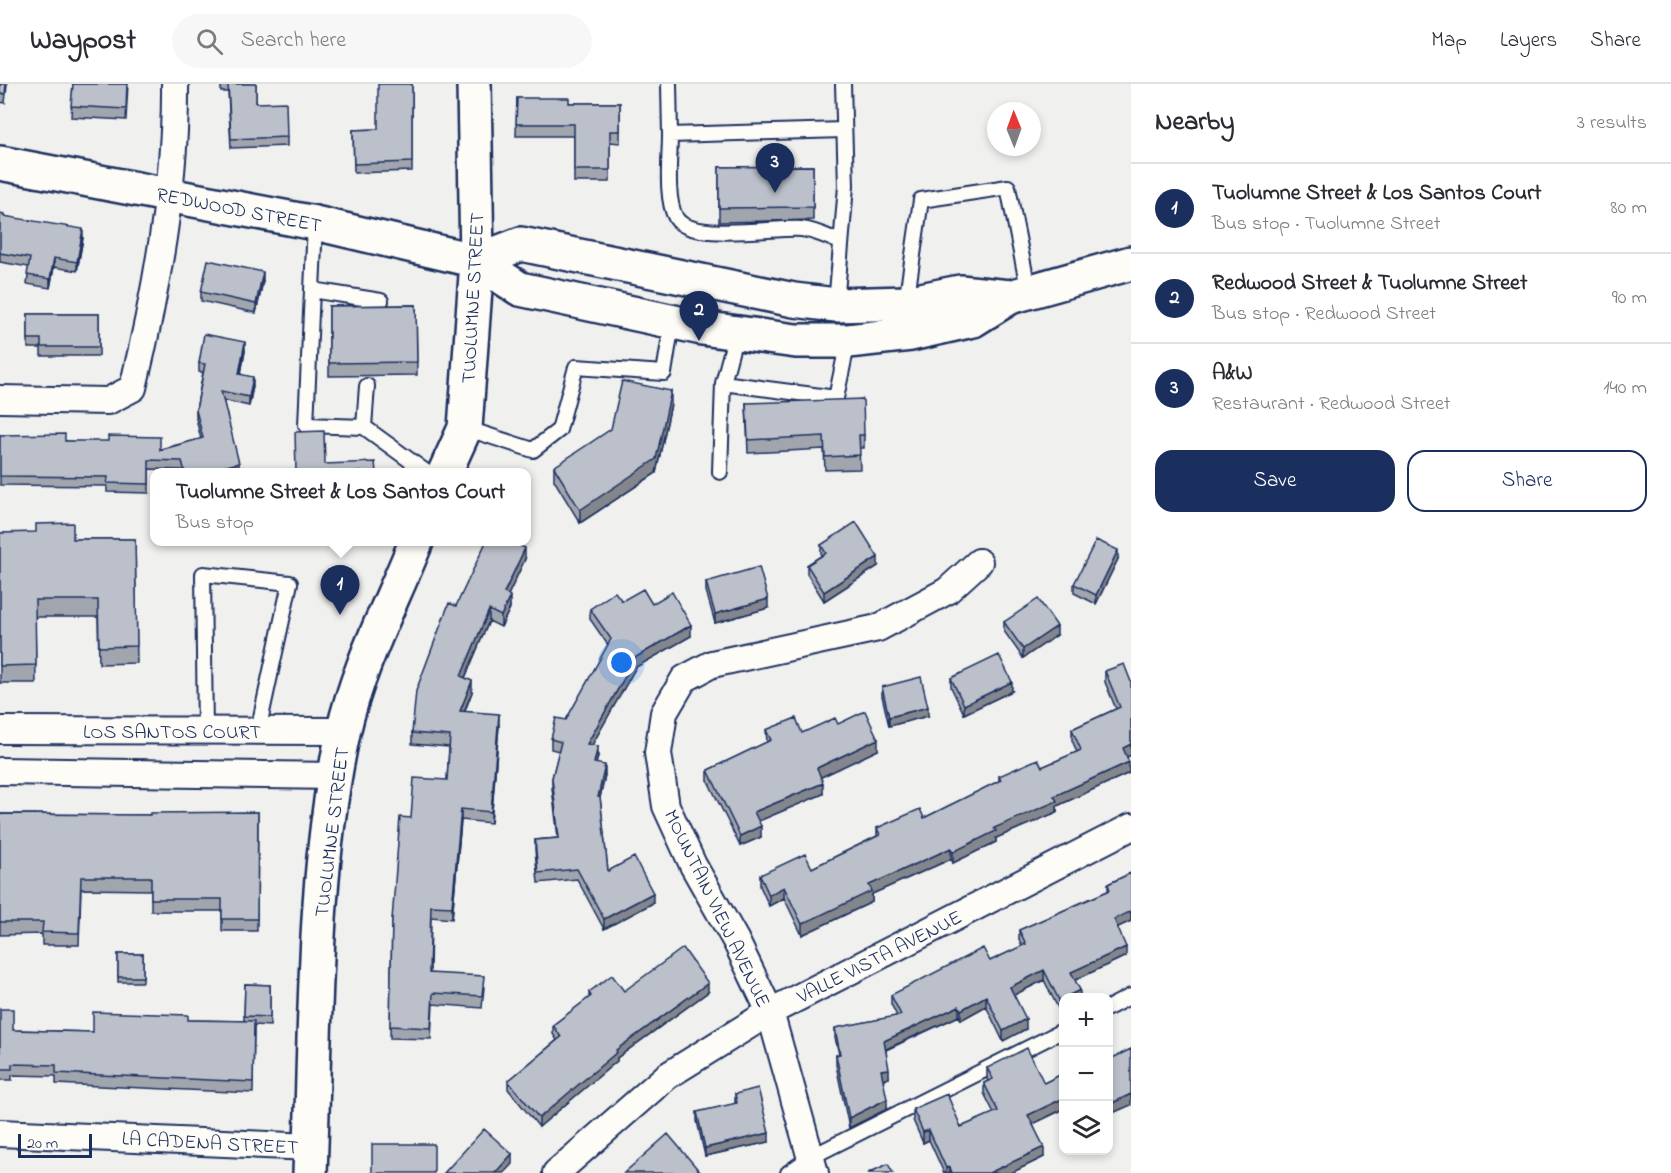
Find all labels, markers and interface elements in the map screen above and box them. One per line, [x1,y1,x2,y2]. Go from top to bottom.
search box [172,14,592,68]
text: Waypost [30,21,136,62]
icon: search [193,25,226,58]
text: Search here [241,25,346,57]
text: Map [1431,26,1467,56]
text: Layers [1500,26,1557,56]
text: Share [1590,26,1641,56]
north arrow [987,102,1041,156]
text: Nearby [1155,104,1234,142]
text: 3 results [1577,109,1647,138]
pin: 3 [756,144,794,193]
text: Tuolumne Street & Los Santos Court [1212,178,1541,210]
street label: REDWOOD STREET [153,181,324,242]
text: 1 [1171,194,1178,223]
text: 80 m [1610,194,1647,223]
text: Bus stop · Tuolumne Street [1212,210,1440,239]
street label: TUOLUMNE STREET [456,212,493,384]
text: Redwood Street & Tuolumne Street [1212,268,1527,300]
text: 2 [1170,284,1179,313]
text: 90 m [1612,284,1647,313]
pin: 2 [680,292,718,341]
text: Bus stop · Redwood Street [1212,300,1436,329]
text: A&W [1212,358,1253,390]
text: 3 [1170,374,1179,403]
text: 140 m [1603,374,1647,403]
text: Restaurant · Redwood Street [1212,390,1451,419]
button: Save [1155,450,1395,512]
button: Share [1407,450,1647,512]
popup [150,468,531,546]
text: Tuolumne Street & Los Santos Court [176,477,505,509]
text: Bus stop [176,509,254,538]
pin: 1 [320,566,360,615]
your location [607,648,636,677]
street label: LOS SANTOS COURT [83,719,261,748]
street label: TUOLUMNE STREET [309,746,358,919]
street label: MOUNTAIN VIEW AVENUE [655,805,776,1013]
street label: VALLE VISTA AVENUE [792,904,968,1013]
map controls [1059,993,1113,1155]
button: + [1059,993,1113,1047]
button: − [1059,1047,1113,1101]
button: layers [1059,1101,1113,1155]
street label: LA CADENA STREET [121,1125,299,1164]
scale bar [18,1131,92,1158]
text: 20 m [27,1132,58,1156]

